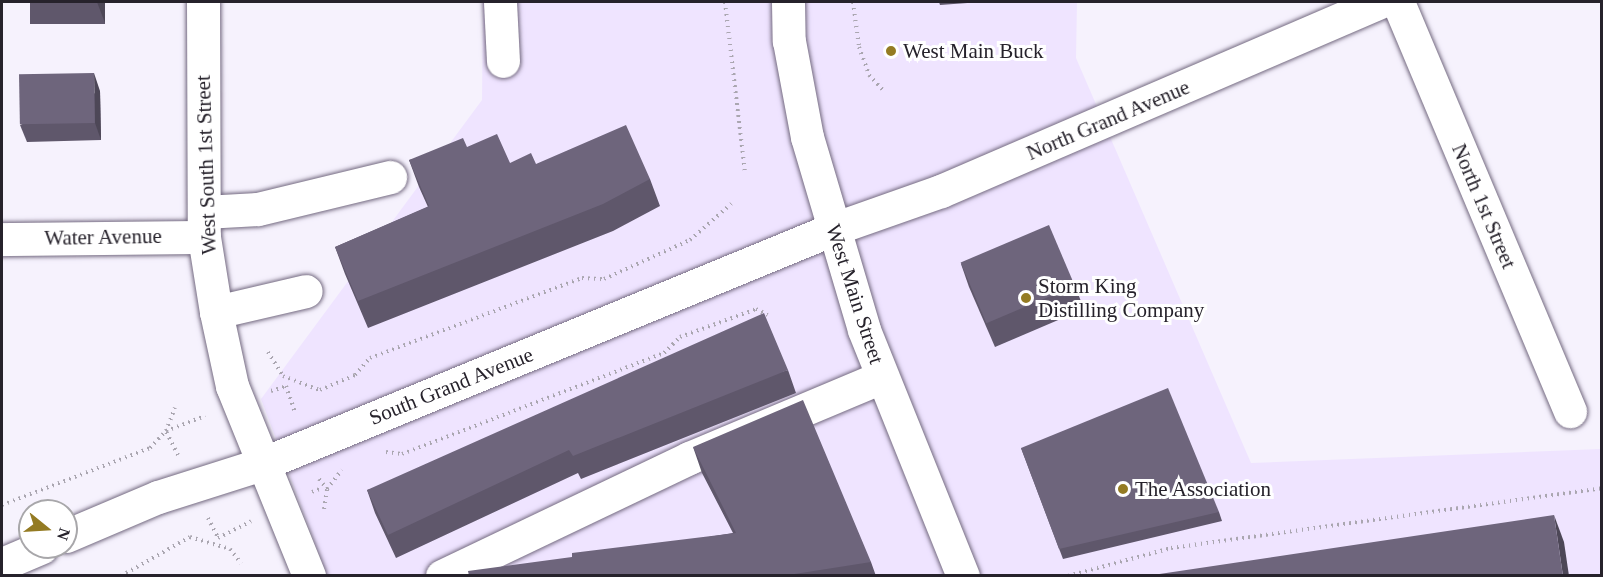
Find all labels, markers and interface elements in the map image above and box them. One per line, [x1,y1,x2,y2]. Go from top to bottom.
place label: West Main Buck [903,38,1044,64]
marker: West Main Buck [884,44,898,58]
street label: North Grand Avenue [1022,74,1194,166]
street label: West South 1st Street [190,75,222,255]
street label: North 1st Street [1446,140,1522,272]
street label: West Main Street [821,221,889,367]
street label: Water Avenue [43,223,163,251]
place label: Storm King Distilling Company [1038,273,1204,323]
marker: Storm King Distilling Company [1019,291,1033,305]
street label: South Grand Avenue [365,341,537,431]
place label: The Association [1135,476,1272,502]
marker: The Association [1116,482,1130,496]
north arrow [18,499,78,559]
text: N [54,526,74,542]

